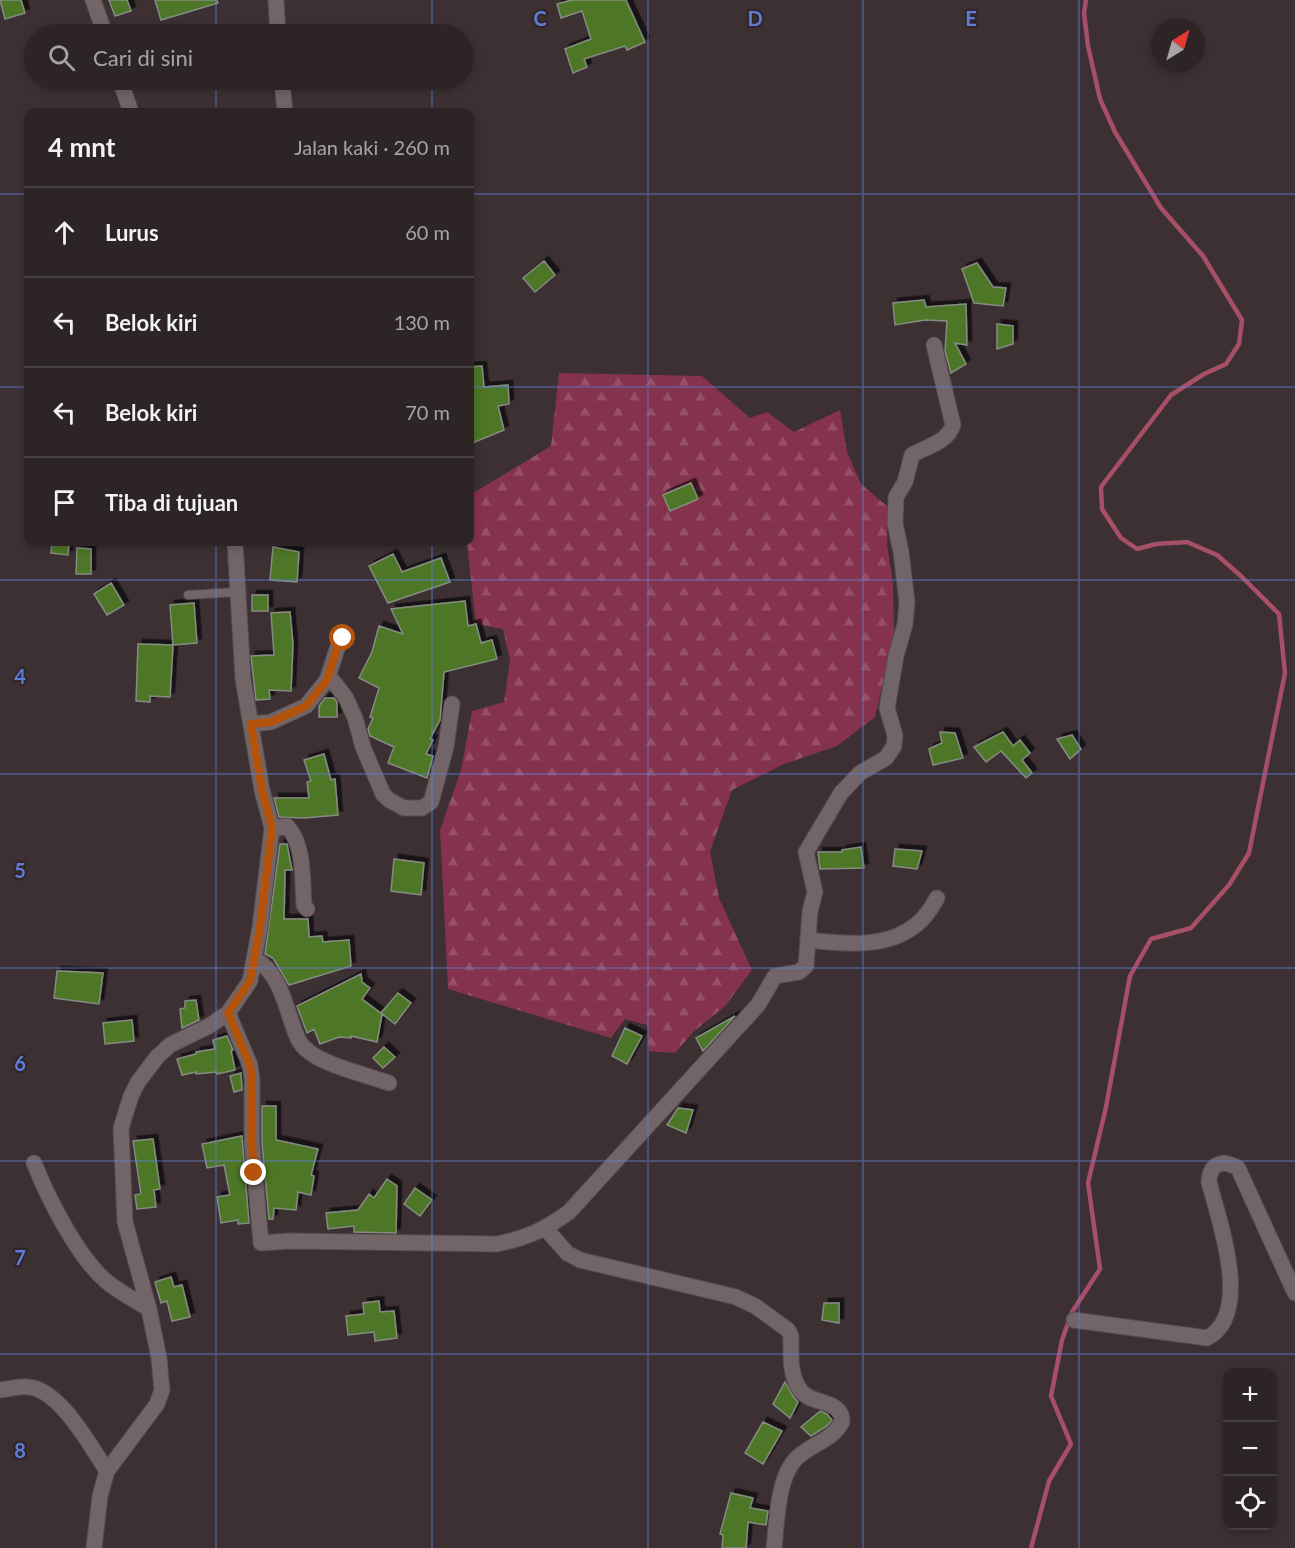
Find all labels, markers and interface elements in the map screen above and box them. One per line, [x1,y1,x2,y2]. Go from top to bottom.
text: C [533,6,547,30]
text: D [747,6,763,30]
text: E [965,6,977,30]
north arrow [1151,18,1205,72]
search box [24,24,474,90]
icon: search [45,41,78,74]
text: Cari di sini [93,44,193,71]
text: 4 mnt [48,131,115,163]
text: Jalan kaki · 260 m [294,135,450,159]
icon: ahead [48,216,81,249]
text: Lurus [105,219,159,246]
text: 60 m [405,220,450,244]
icon: left [48,306,81,339]
text: Belok kiri [105,309,197,336]
text: 130 m [394,310,450,334]
icon: left [48,396,81,429]
text: Belok kiri [105,399,197,426]
text: 70 m [405,400,450,424]
icon: arrive [48,486,81,519]
text: Tiba di tujuan [105,489,238,516]
route start [329,624,355,650]
text: 4 [14,664,26,688]
text: 5 [14,858,26,882]
text: 6 [14,1051,26,1075]
route end [240,1159,266,1185]
text: 7 [14,1245,26,1269]
map controls [1223,1368,1277,1530]
button: + [1223,1368,1277,1422]
button: − [1223,1422,1277,1476]
text: 8 [14,1438,26,1462]
button: locate [1223,1476,1277,1530]

